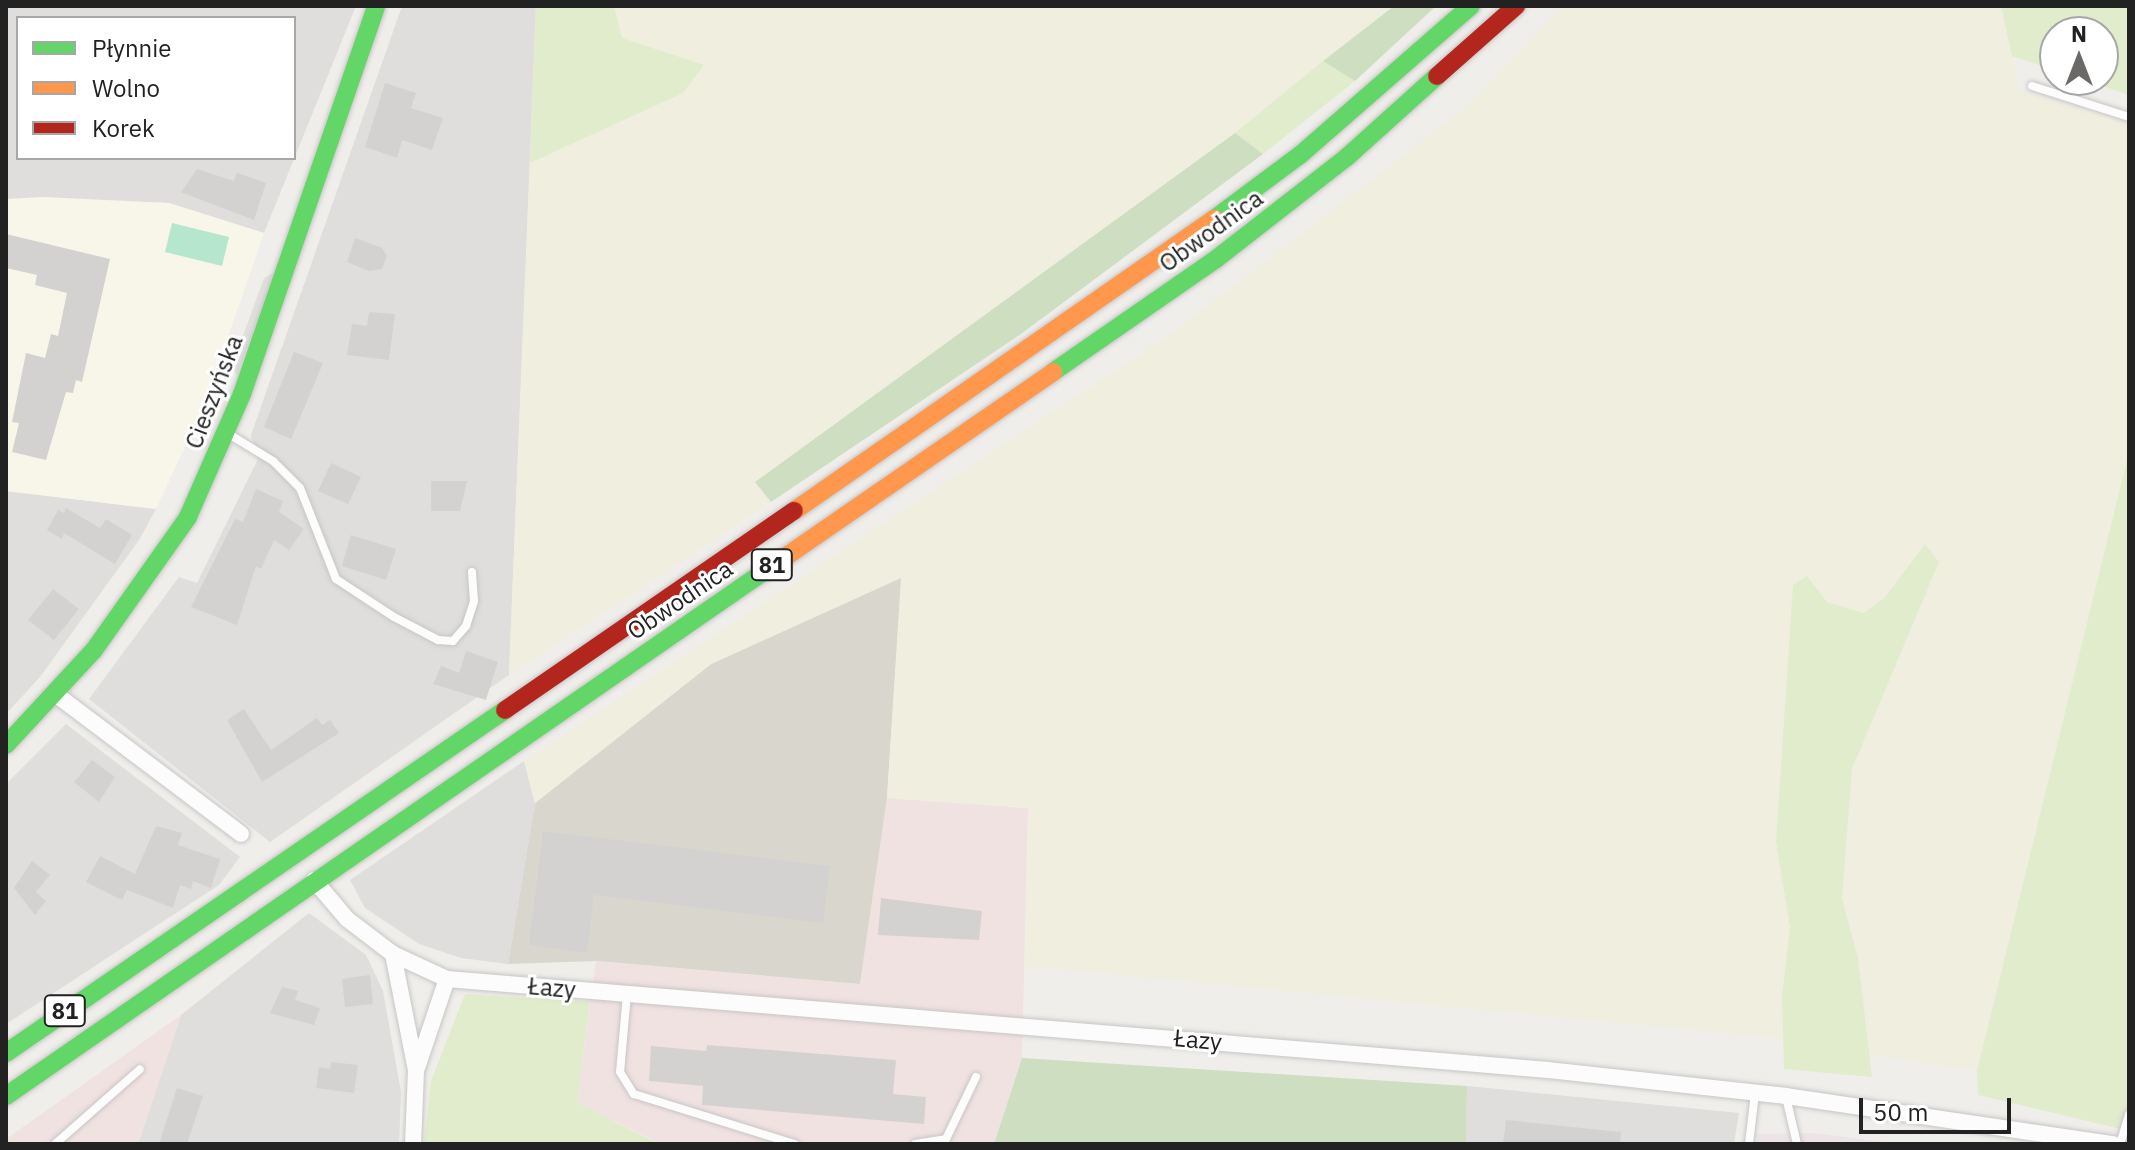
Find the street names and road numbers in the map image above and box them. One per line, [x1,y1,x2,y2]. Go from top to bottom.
street label: Obwodnica [1154,184,1268,278]
street label: Cieszyńska [179,331,249,453]
road number: 81 [750,547,794,583]
street label: Obwodnica [622,554,738,646]
street label: Łazy [527,972,577,1004]
road number: 81 [43,993,87,1029]
street label: Łazy [1173,1024,1223,1056]

